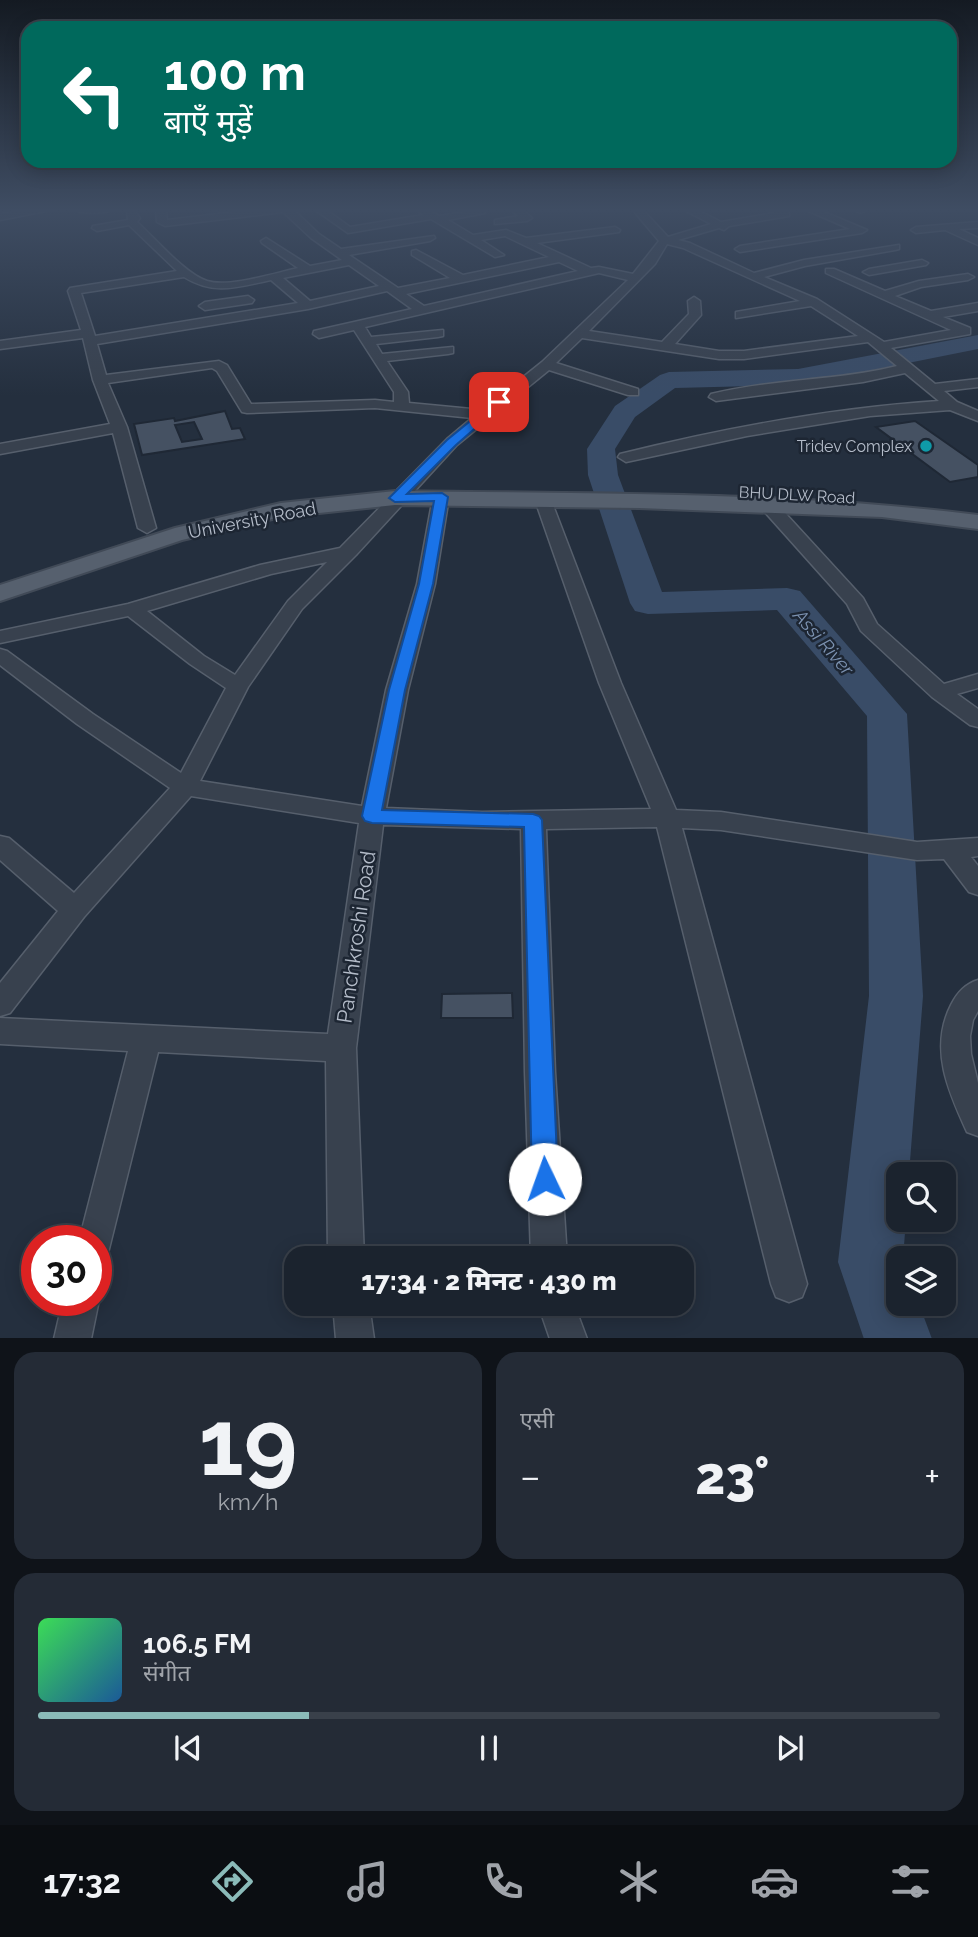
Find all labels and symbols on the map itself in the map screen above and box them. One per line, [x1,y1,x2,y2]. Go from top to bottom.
pin [469,372,529,432]
place label: Tridev Complex [797,437,912,456]
marker: Tridev Complex [918,438,934,454]
street label: BHU DLW Road [738,482,856,508]
street label: University Road [186,497,318,543]
water label: Assi River [789,604,860,681]
street label: Panchkroshi Road [332,849,380,1025]
position arrow [508,1142,582,1216]
speed limit sign: 30 [21,1225,112,1316]

